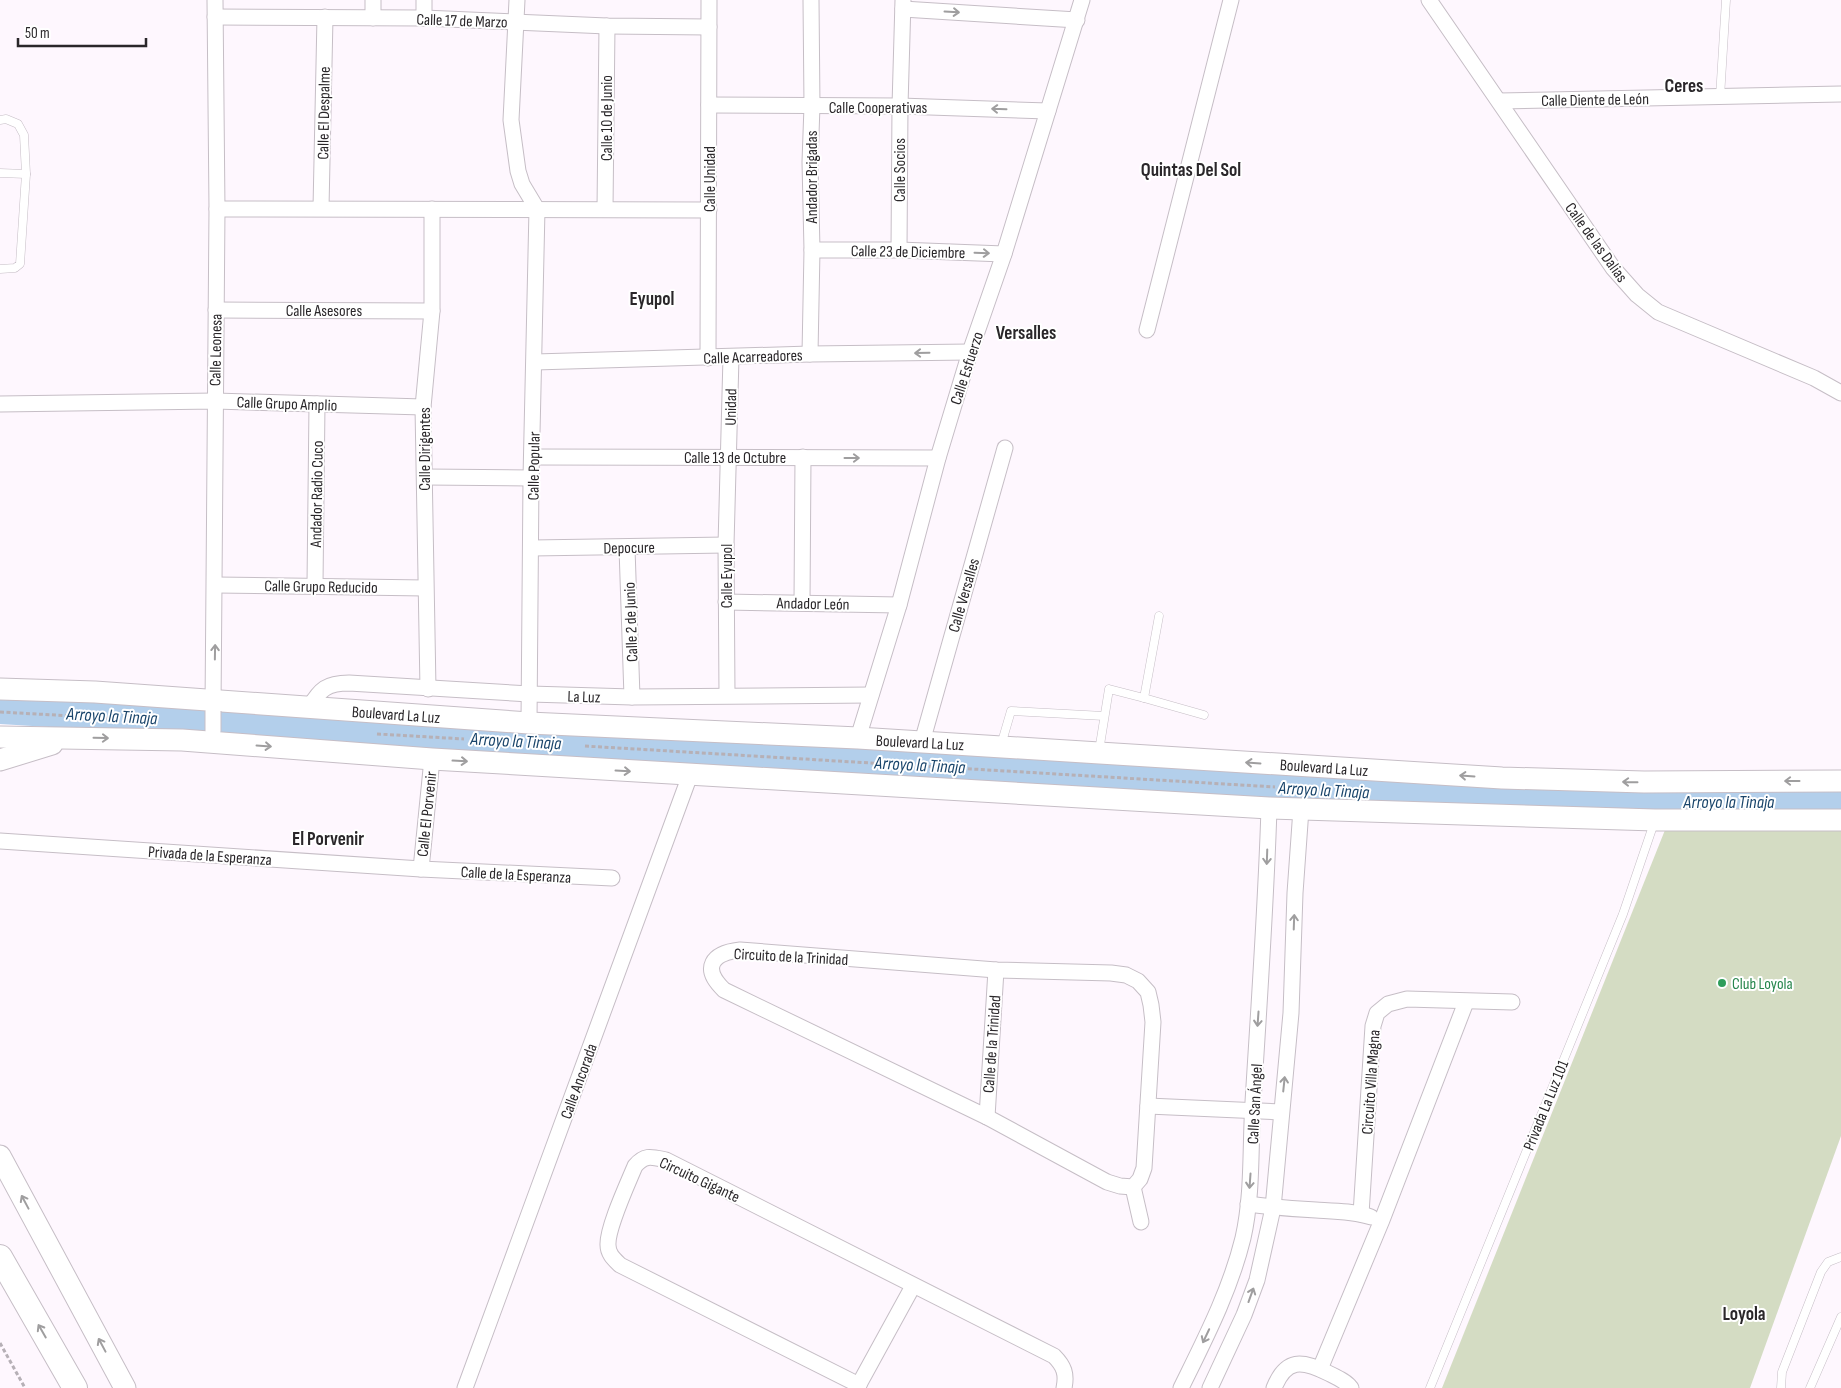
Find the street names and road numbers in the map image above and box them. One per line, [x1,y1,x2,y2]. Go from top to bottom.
street label: Calle 17 de Marzo [416,10,508,33]
street label: Calle El Despalme [314,66,335,160]
street label: Calle 10 de Junio [598,75,617,161]
street label: Calle Diente de León [1541,90,1649,111]
street label: Calle Cooperativas [829,99,928,118]
street label: Andador Brigadas [803,130,822,224]
street label: Calle Socios [891,138,910,202]
street label: Calle Unidad [701,146,720,212]
street label: Calle de las Dalias [1561,199,1631,287]
street label: Calle 23 de Diciembre [851,242,965,263]
street label: Calle Asesores [286,302,363,321]
street label: Calle Leonesa [206,314,227,386]
street label: Calle Esfuerzo [947,330,988,407]
street label: Calle Acarreadores [703,346,803,369]
street label: Unidad [722,388,741,426]
street label: Calle Grupo Amplio [236,393,338,416]
street label: Calle Dirigentes [416,407,435,491]
street label: Calle Popular [524,431,545,501]
street label: Andador Radio Cuco [307,440,328,549]
street label: Calle 13 de Octubre [684,449,786,468]
street label: Depocure [603,539,655,558]
street label: Calle Eyupol [718,544,737,608]
street label: Calle Versalles [945,556,984,635]
street label: Calle Grupo Reducido [264,577,378,598]
street label: Calle 2 de Junio [621,582,642,662]
street label: Andador León [775,594,850,615]
street label: La Luz [567,687,601,708]
street label: Boulevard La Luz [351,703,441,728]
street label: Boulevard La Luz [875,732,965,755]
street label: Boulevard La Luz [1279,756,1369,781]
street label: Calle El Porvenir [414,770,441,858]
street label: Privada de la Esperanza [147,843,272,870]
street label: Calle de la Esperanza [460,863,572,888]
street label: Circuito de la Trinidad [733,945,849,970]
street label: Calle de la Trinidad [980,994,1005,1094]
street label: Circuito Villa Magna [1358,1029,1385,1135]
street label: Calle Ancorada [557,1041,602,1122]
street label: Privada La Luz 101 [1520,1057,1573,1153]
street label: Calle San Ángel [1244,1063,1267,1145]
street label: Circuito Gigante [656,1153,743,1207]

